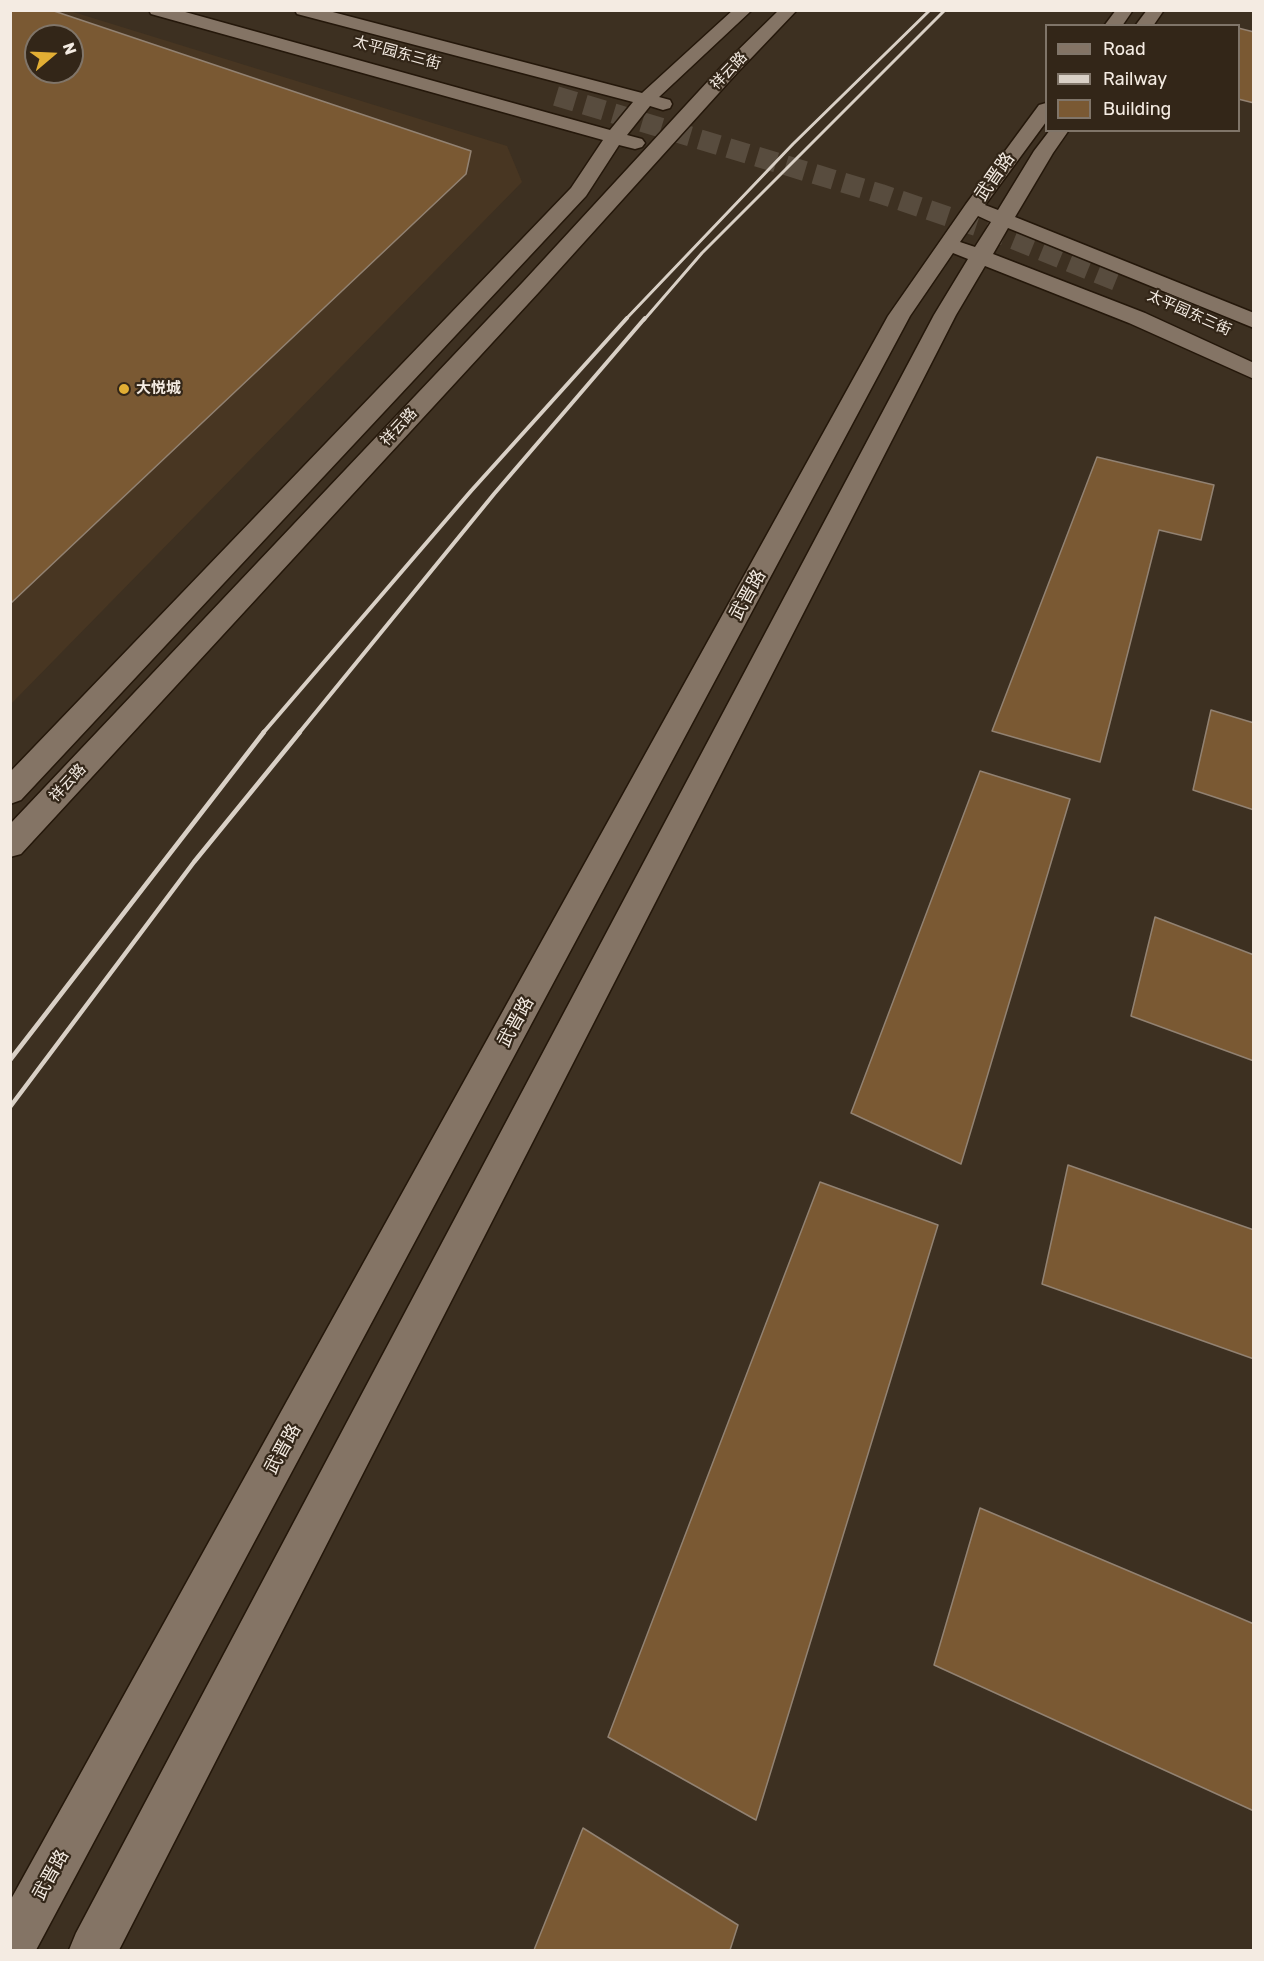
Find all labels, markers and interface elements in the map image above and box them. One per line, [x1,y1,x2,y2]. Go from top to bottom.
north arrow [24,24,84,84]
legend [1045,24,1240,132]
street label: 太平园东三街 [351,33,443,73]
text: Road [1103,38,1146,60]
text: N [59,40,80,57]
street label: 祥云路 [707,49,751,93]
text: Railway [1103,68,1167,90]
text: Building [1103,98,1171,120]
street label: 武晋路 [971,149,1019,205]
street label: 太平园东三街 [1144,286,1234,340]
place label: 大悦城 [136,380,181,398]
marker: 大悦城 [117,382,131,396]
street label: 祥云路 [377,404,421,450]
street label: 武晋路 [725,566,771,624]
street label: 祥云路 [46,760,90,806]
street label: 武晋路 [493,993,539,1051]
street label: 武晋路 [260,1420,306,1478]
street label: 武晋路 [28,1846,74,1904]

